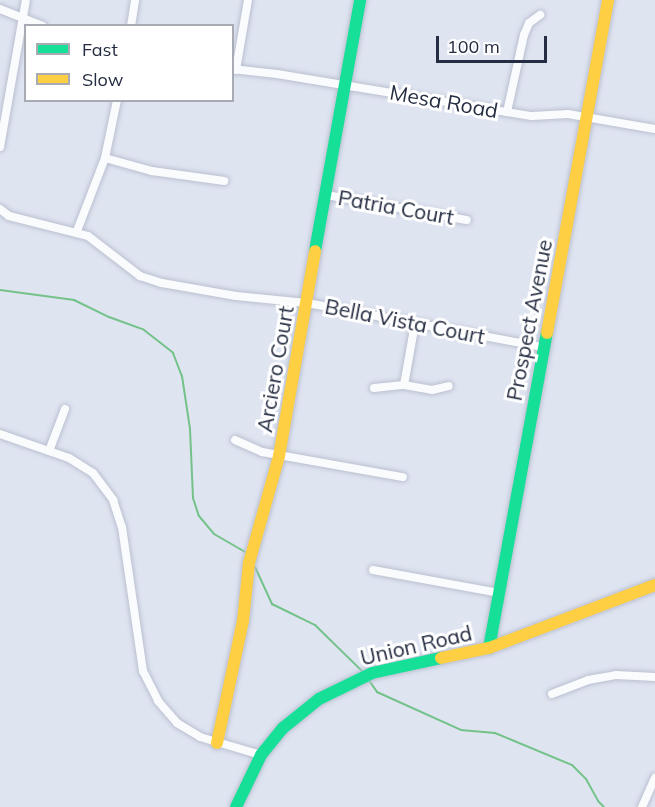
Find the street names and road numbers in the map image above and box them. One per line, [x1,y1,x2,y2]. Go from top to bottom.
street label: Mesa Road [388,79,500,123]
street label: Patria Court [336,184,456,230]
street label: Prospect Avenue [501,237,557,403]
street label: Bella Vista Court [323,293,487,349]
street label: Arciero Court [251,304,299,434]
street label: Union Road [358,620,474,670]

